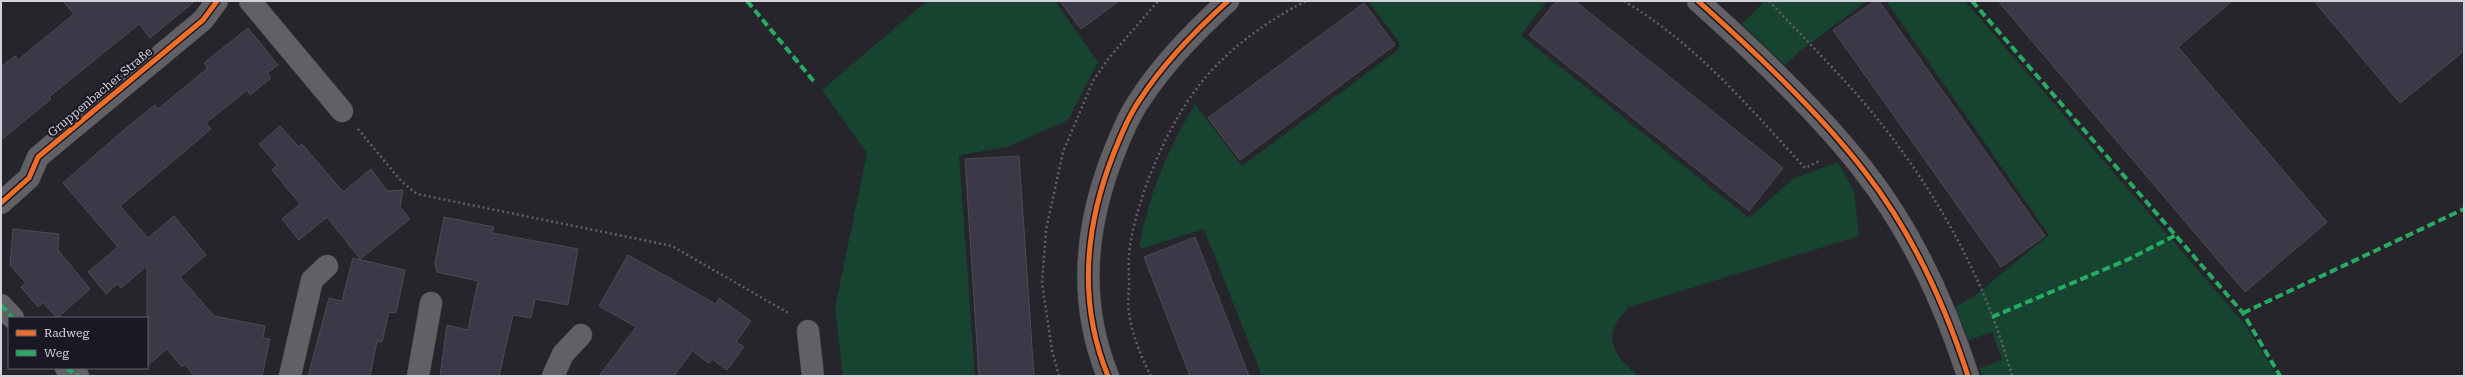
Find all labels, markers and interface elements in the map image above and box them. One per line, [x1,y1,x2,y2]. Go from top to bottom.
street label: Gruppenbacher Straße [45,44,155,140]
legend [8,317,148,369]
text: Radweg [44,326,90,340]
text: Weg [44,346,69,360]

